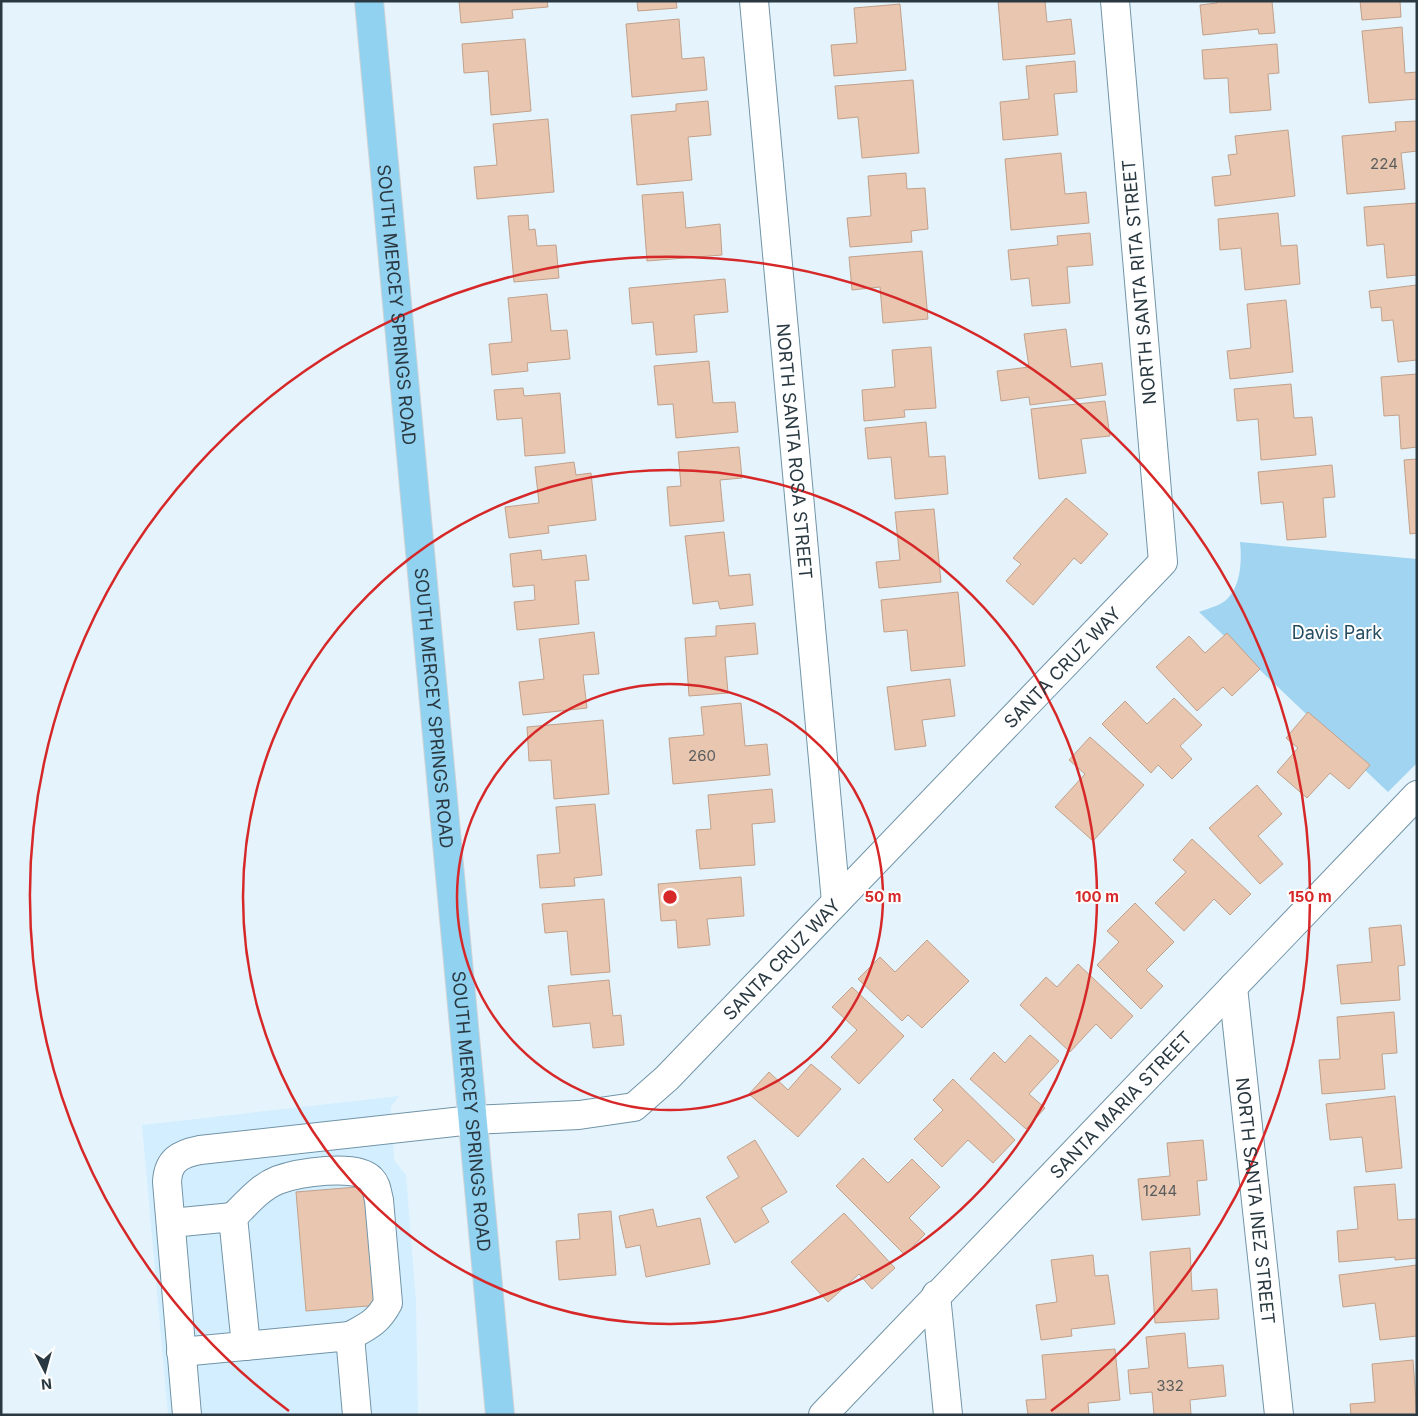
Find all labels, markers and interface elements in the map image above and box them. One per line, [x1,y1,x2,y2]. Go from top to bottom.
house number: 224 [1370,154,1398,173]
street label: NORTH SANTA RITA STREET [1118,159,1160,405]
street label: SOUTH MERCEY SPRINGS ROAD [374,163,421,446]
street label: NORTH SANTA ROSA STREET [773,322,817,580]
street label: SOUTH MERCEY SPRINGS ROAD [411,567,458,849]
street label: SANTA CRUZ WAY [999,602,1125,732]
park label: Davis Park [1292,622,1382,643]
house number: 260 [688,746,716,765]
text: 50 m [865,887,901,906]
text: 100 m [1075,887,1119,906]
text: 150 m [1288,887,1332,906]
centre of rings [661,888,679,906]
street label: SANTA CRUZ WAY [718,894,844,1024]
street label: SOUTH MERCEY SPRINGS ROAD [448,970,495,1253]
street label: SANTA MARIA STREET [1045,1027,1196,1182]
street label: NORTH SANTA INEZ STREET [1232,1076,1280,1325]
house number: 1244 [1143,1181,1177,1200]
north arrow [20,1346,70,1396]
text: N [40,1375,53,1393]
house number: 332 [1156,1376,1184,1395]

